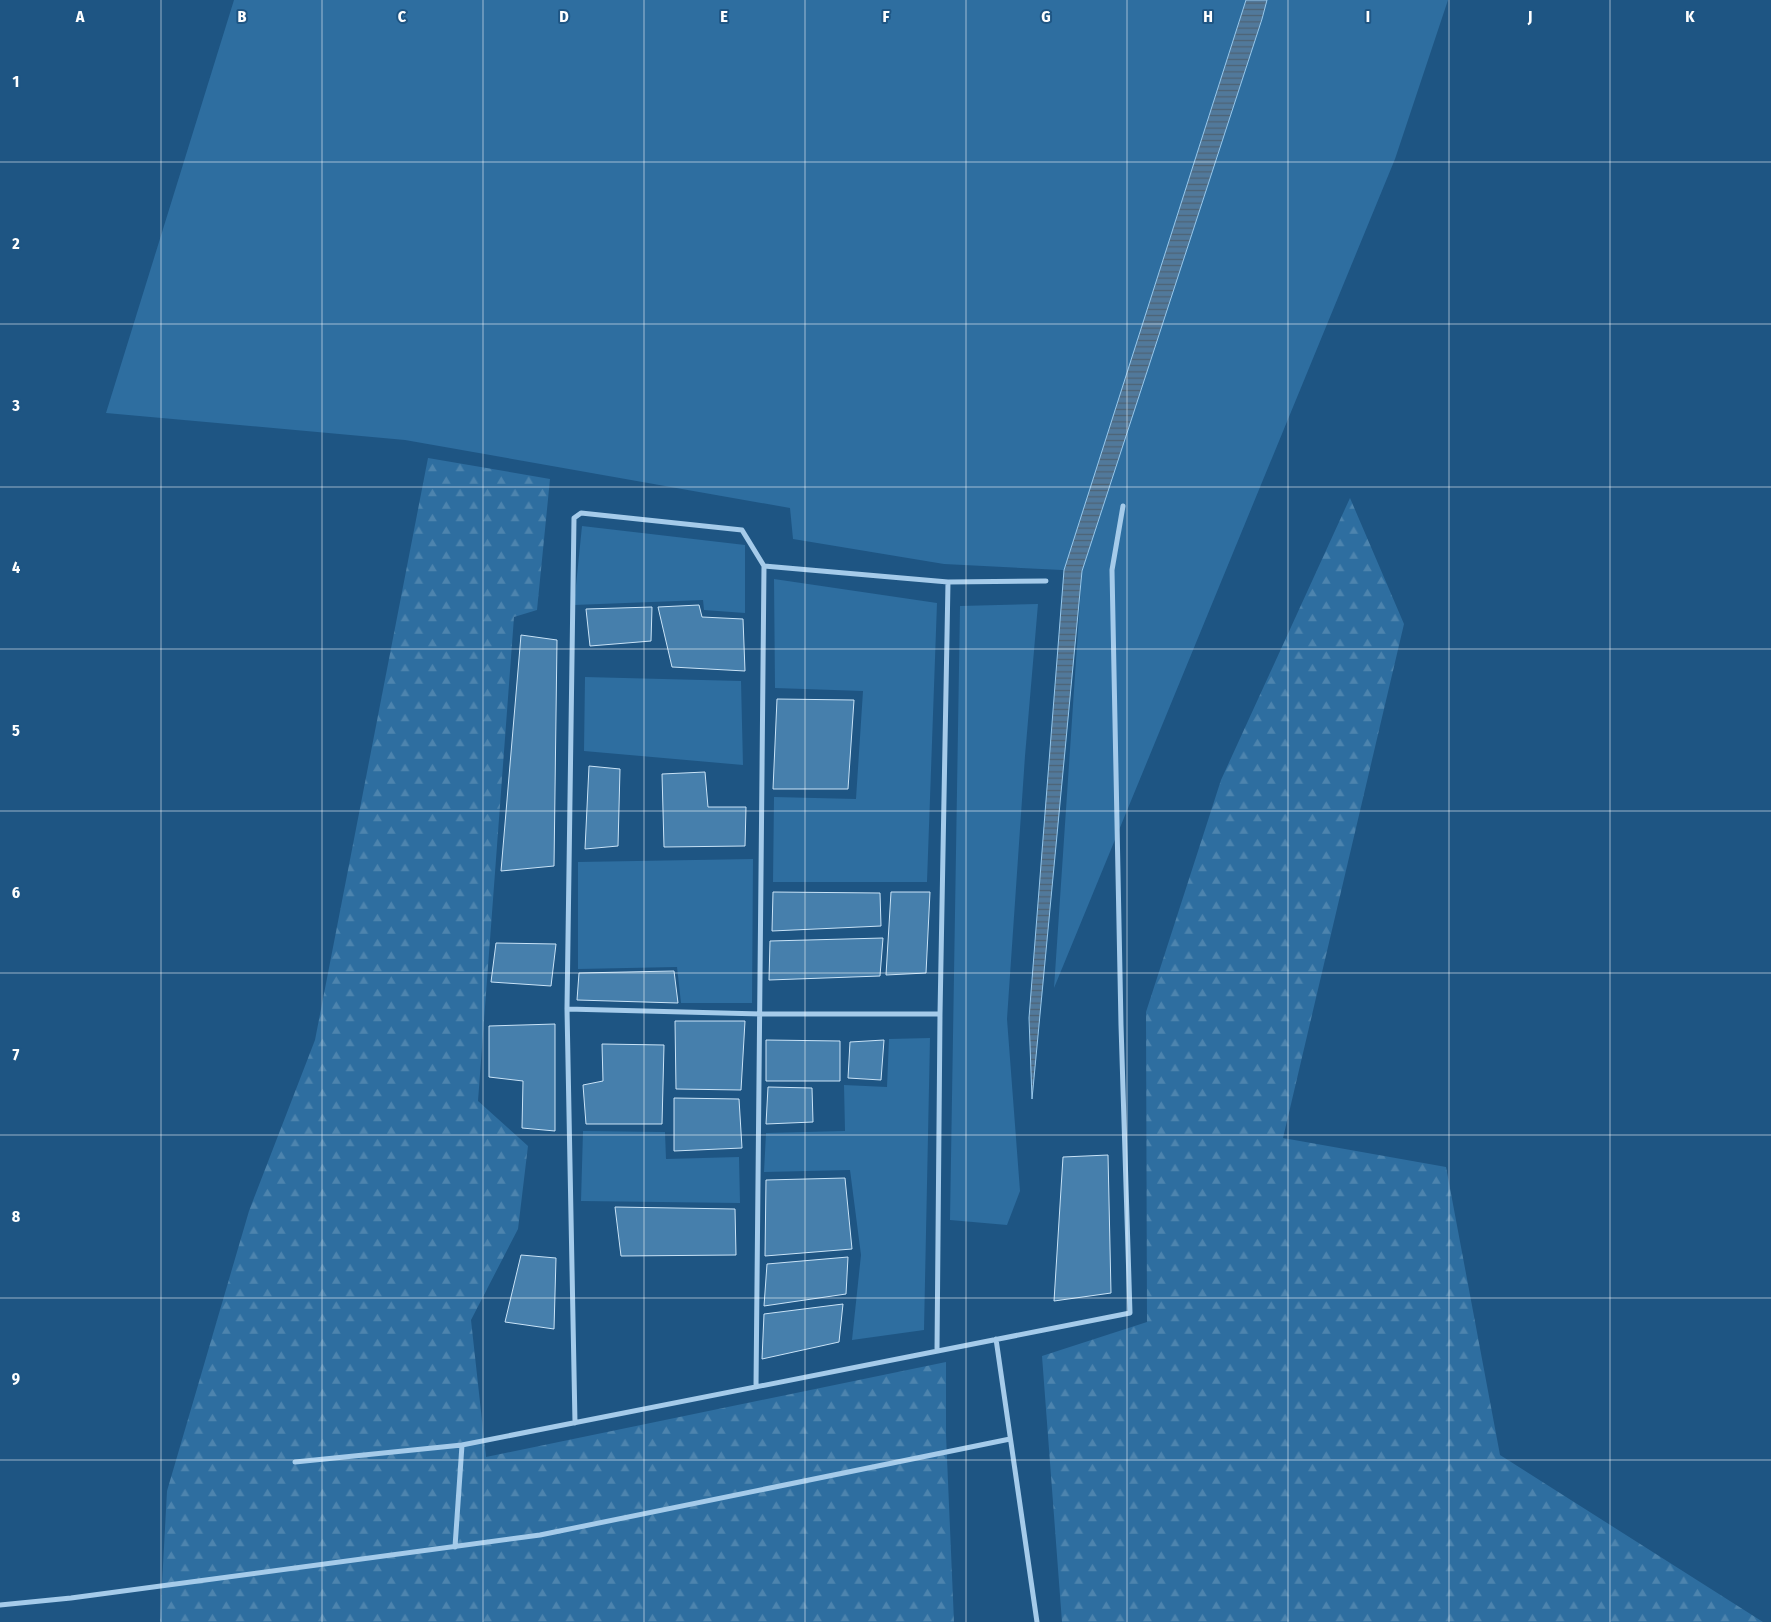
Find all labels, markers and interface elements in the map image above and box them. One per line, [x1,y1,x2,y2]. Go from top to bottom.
text: A [75,7,85,26]
text: B [238,7,247,26]
text: C [398,7,407,26]
text: D [559,7,569,26]
text: E [720,7,728,26]
text: F [882,7,890,26]
text: G [1041,7,1051,26]
text: H [1203,7,1213,26]
text: I [1366,7,1370,26]
text: J [1527,7,1532,26]
text: K [1685,7,1695,26]
text: 1 [13,72,19,91]
text: 2 [11,234,20,253]
text: 3 [11,396,20,415]
text: 4 [12,558,20,577]
text: 5 [12,721,20,740]
text: 6 [12,883,20,902]
text: 7 [13,1045,20,1064]
text: 8 [12,1207,21,1226]
text: 9 [12,1369,20,1388]

